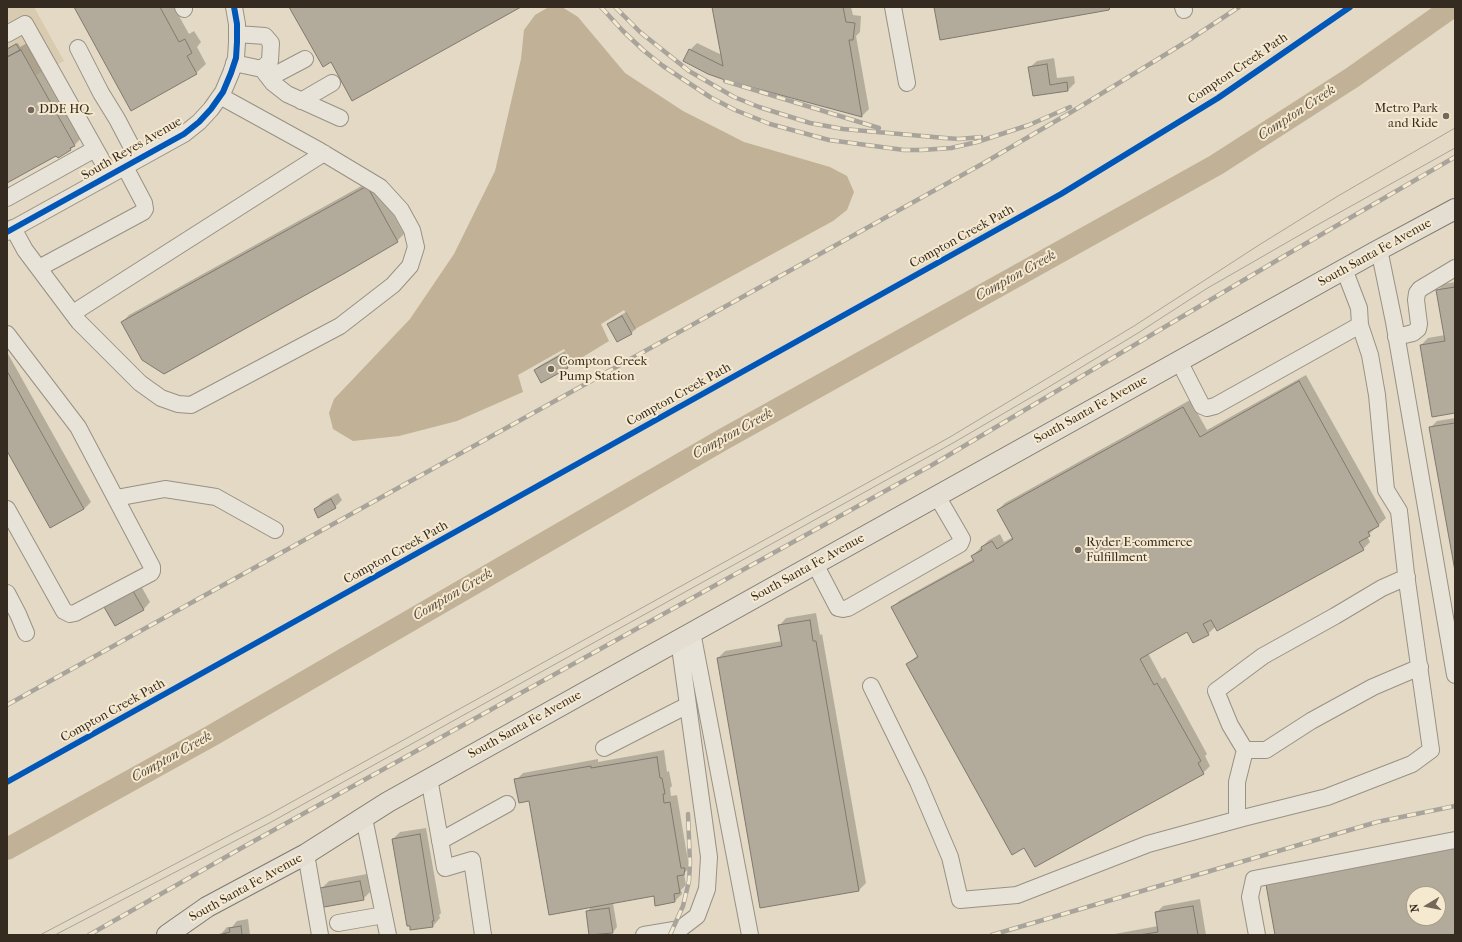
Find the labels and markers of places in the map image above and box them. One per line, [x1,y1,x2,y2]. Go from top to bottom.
place label: Metro Park and Ride [1375,101,1438,132]
place label: DDE HQ [39,102,89,118]
marker: DDE HQ [26,105,36,115]
marker: Metro Park and Ride [1441,111,1451,121]
place label: Compton Creek Pump Station [559,354,647,385]
marker: Compton Creek Pump Station [546,364,556,374]
place label: Ryder E-commerce Fulfillment [1086,535,1192,566]
marker: Ryder E-commerce Fulfillment [1073,545,1083,555]

